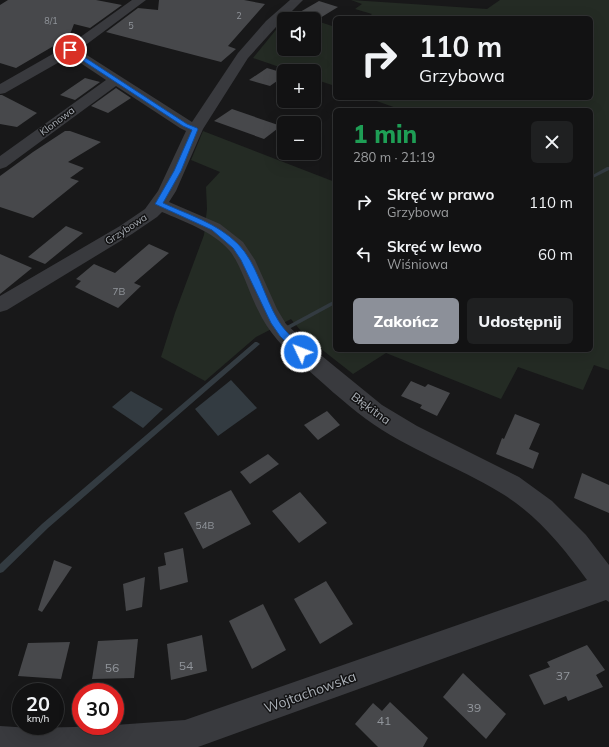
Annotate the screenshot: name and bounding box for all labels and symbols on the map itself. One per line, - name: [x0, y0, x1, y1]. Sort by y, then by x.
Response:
- house number: 2: [236, 10, 242, 21]
- house number: 8/1: [44, 15, 58, 26]
- house number: 5: [128, 20, 134, 31]
- pin: [53, 33, 87, 67]
- street label: Klonowa: [37, 104, 77, 138]
- street label: Grzybowa: [102, 211, 150, 247]
- house number: 7B: [113, 285, 126, 298]
- position arrow: [280, 331, 322, 373]
- street label: Błękitna: [348, 389, 394, 427]
- house number: 54B: [196, 519, 215, 532]
- house number: 54: [179, 658, 193, 673]
- house number: 56: [105, 660, 119, 675]
- street label: Wojtachowska: [261, 667, 359, 717]
- house number: 37: [556, 668, 570, 683]
- speed limit sign: 30: [72, 683, 124, 735]
- house number: 39: [467, 700, 481, 715]
- house number: 41: [377, 713, 391, 728]

